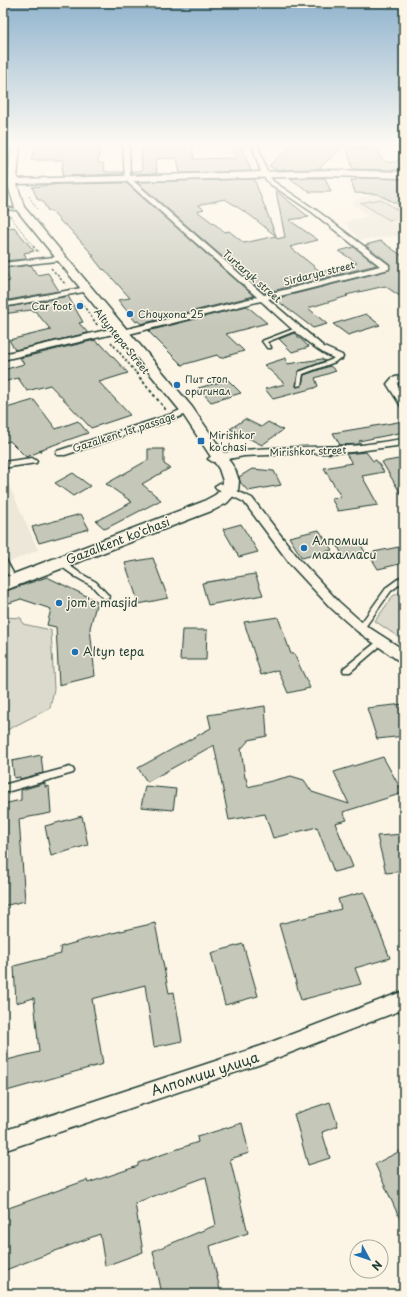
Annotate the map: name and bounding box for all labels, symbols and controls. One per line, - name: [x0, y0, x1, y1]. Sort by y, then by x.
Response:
- street label: Turtaryk street: [219, 246, 285, 306]
- street label: Sirdarya street: [282, 256, 356, 290]
- place label: Car foot: [32, 298, 72, 313]
- marker: Car foot: [75, 301, 85, 311]
- street label: Altyntepa Street: [90, 305, 154, 377]
- place label: Choyxona 25: [138, 306, 204, 322]
- marker: Choyxona 25: [125, 309, 135, 319]
- place label: Пит стоп оригинал: [185, 371, 231, 398]
- marker: Пит стоп оригинал: [172, 380, 182, 390]
- street label: Gazalkent 1st passage: [70, 408, 177, 455]
- place label: Mirishkor ko'chasi: [209, 427, 255, 454]
- marker: Mirishkor ko'chasi: [196, 436, 206, 446]
- street label: Mirishkor street: [269, 442, 347, 459]
- street label: Gazalkent ko'chasi: [63, 512, 172, 568]
- place label: Алпомиш махалласи: [312, 531, 377, 563]
- marker: Алпомиш махалласи: [299, 543, 309, 553]
- place label: jom'e masjid: [66, 593, 138, 611]
- marker: jom'e masjid: [54, 598, 64, 608]
- place label: Altyn tepa: [83, 642, 145, 660]
- marker: Altyn tepa: [70, 647, 80, 657]
- street label: Алпомиш улица: [148, 1046, 262, 1101]
- north arrow: [349, 1239, 389, 1279]
- text: N: [368, 1257, 386, 1275]

